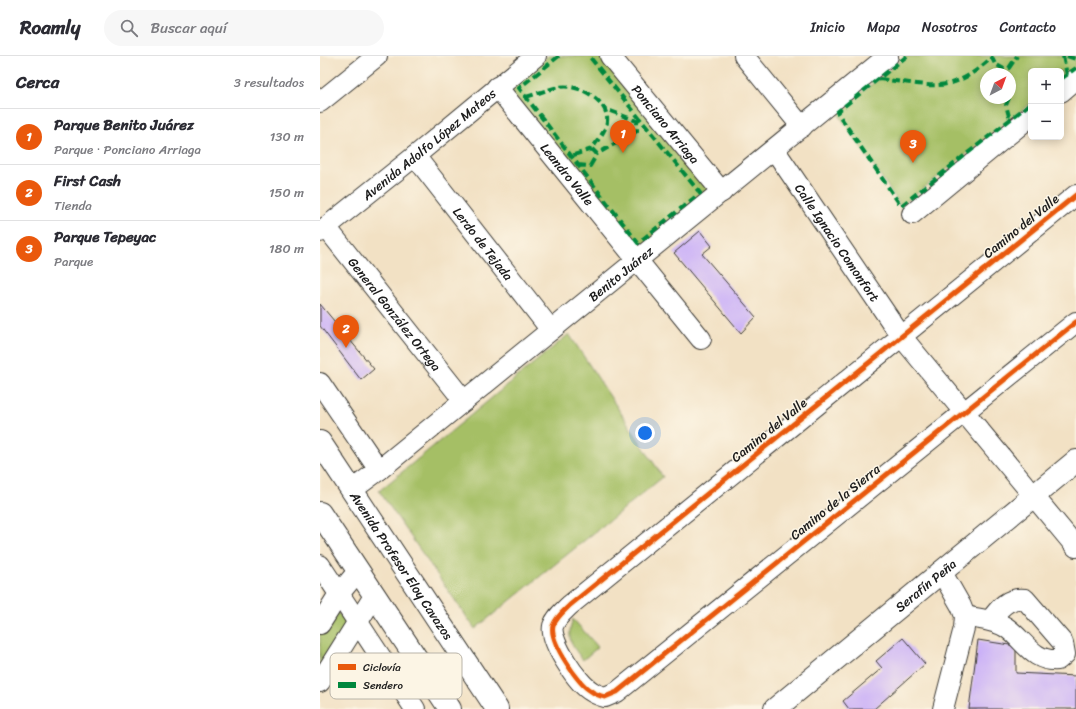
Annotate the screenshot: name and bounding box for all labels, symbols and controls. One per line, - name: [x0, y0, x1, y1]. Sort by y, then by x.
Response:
- search box: [104, 10, 384, 46]
- text: Roamly: [20, 11, 80, 44]
- text: Buscar aquí: [150, 15, 227, 41]
- text: Inicio: [810, 15, 845, 40]
- text: Mapa: [867, 15, 900, 40]
- text: Nosotros: [922, 15, 977, 40]
- text: Contacto: [999, 15, 1056, 40]
- icon: search: [118, 17, 140, 39]
- text: Cerca: [16, 67, 59, 97]
- north arrow: [980, 68, 1016, 104]
- map controls: [1028, 68, 1064, 140]
- button: +: [1028, 68, 1064, 104]
- text: 3 resultados: [234, 71, 304, 94]
- street label: Ponciano Arriaga: [626, 79, 706, 169]
- street label: Avenida Adolfo López Mateos: [356, 81, 502, 206]
- button: −: [1028, 104, 1064, 140]
- text: Parque Benito Juárez: [54, 112, 194, 138]
- pin: 1: [610, 120, 636, 153]
- text: 1: [26, 125, 32, 148]
- text: 130 m: [270, 125, 304, 148]
- pin: 3: [900, 130, 926, 163]
- street label: Leandro Valle: [535, 137, 600, 211]
- text: Parque · Ponciano Arriaga: [54, 138, 201, 161]
- text: First Cash: [54, 168, 121, 194]
- street label: Calle Ignacio Comonfort: [789, 179, 886, 307]
- text: 2: [25, 181, 33, 204]
- text: 150 m: [269, 181, 304, 204]
- street label: Camino del Valle: [978, 188, 1064, 264]
- text: Tienda: [54, 194, 92, 217]
- street label: Lerdo de Tejada: [447, 202, 520, 286]
- text: Parque Tepeyac: [54, 224, 156, 250]
- text: 3: [25, 237, 33, 260]
- text: 180 m: [269, 237, 304, 260]
- street label: Benito Juárez: [583, 239, 659, 307]
- text: Parque: [54, 250, 93, 273]
- street label: General González Ortega: [342, 252, 448, 376]
- pin: 2: [333, 315, 359, 348]
- street label: Camino del Valle: [726, 392, 812, 468]
- your location: [635, 423, 655, 443]
- street label: Camino de la Sierra: [785, 458, 886, 546]
- street label: Avenida Profesor Eloy Cavazos: [343, 486, 460, 645]
- street label: Serafín Peña: [890, 552, 962, 617]
- legend: [330, 653, 462, 699]
- text: Ciclovía: [363, 658, 401, 677]
- text: Sendero: [363, 676, 403, 695]

